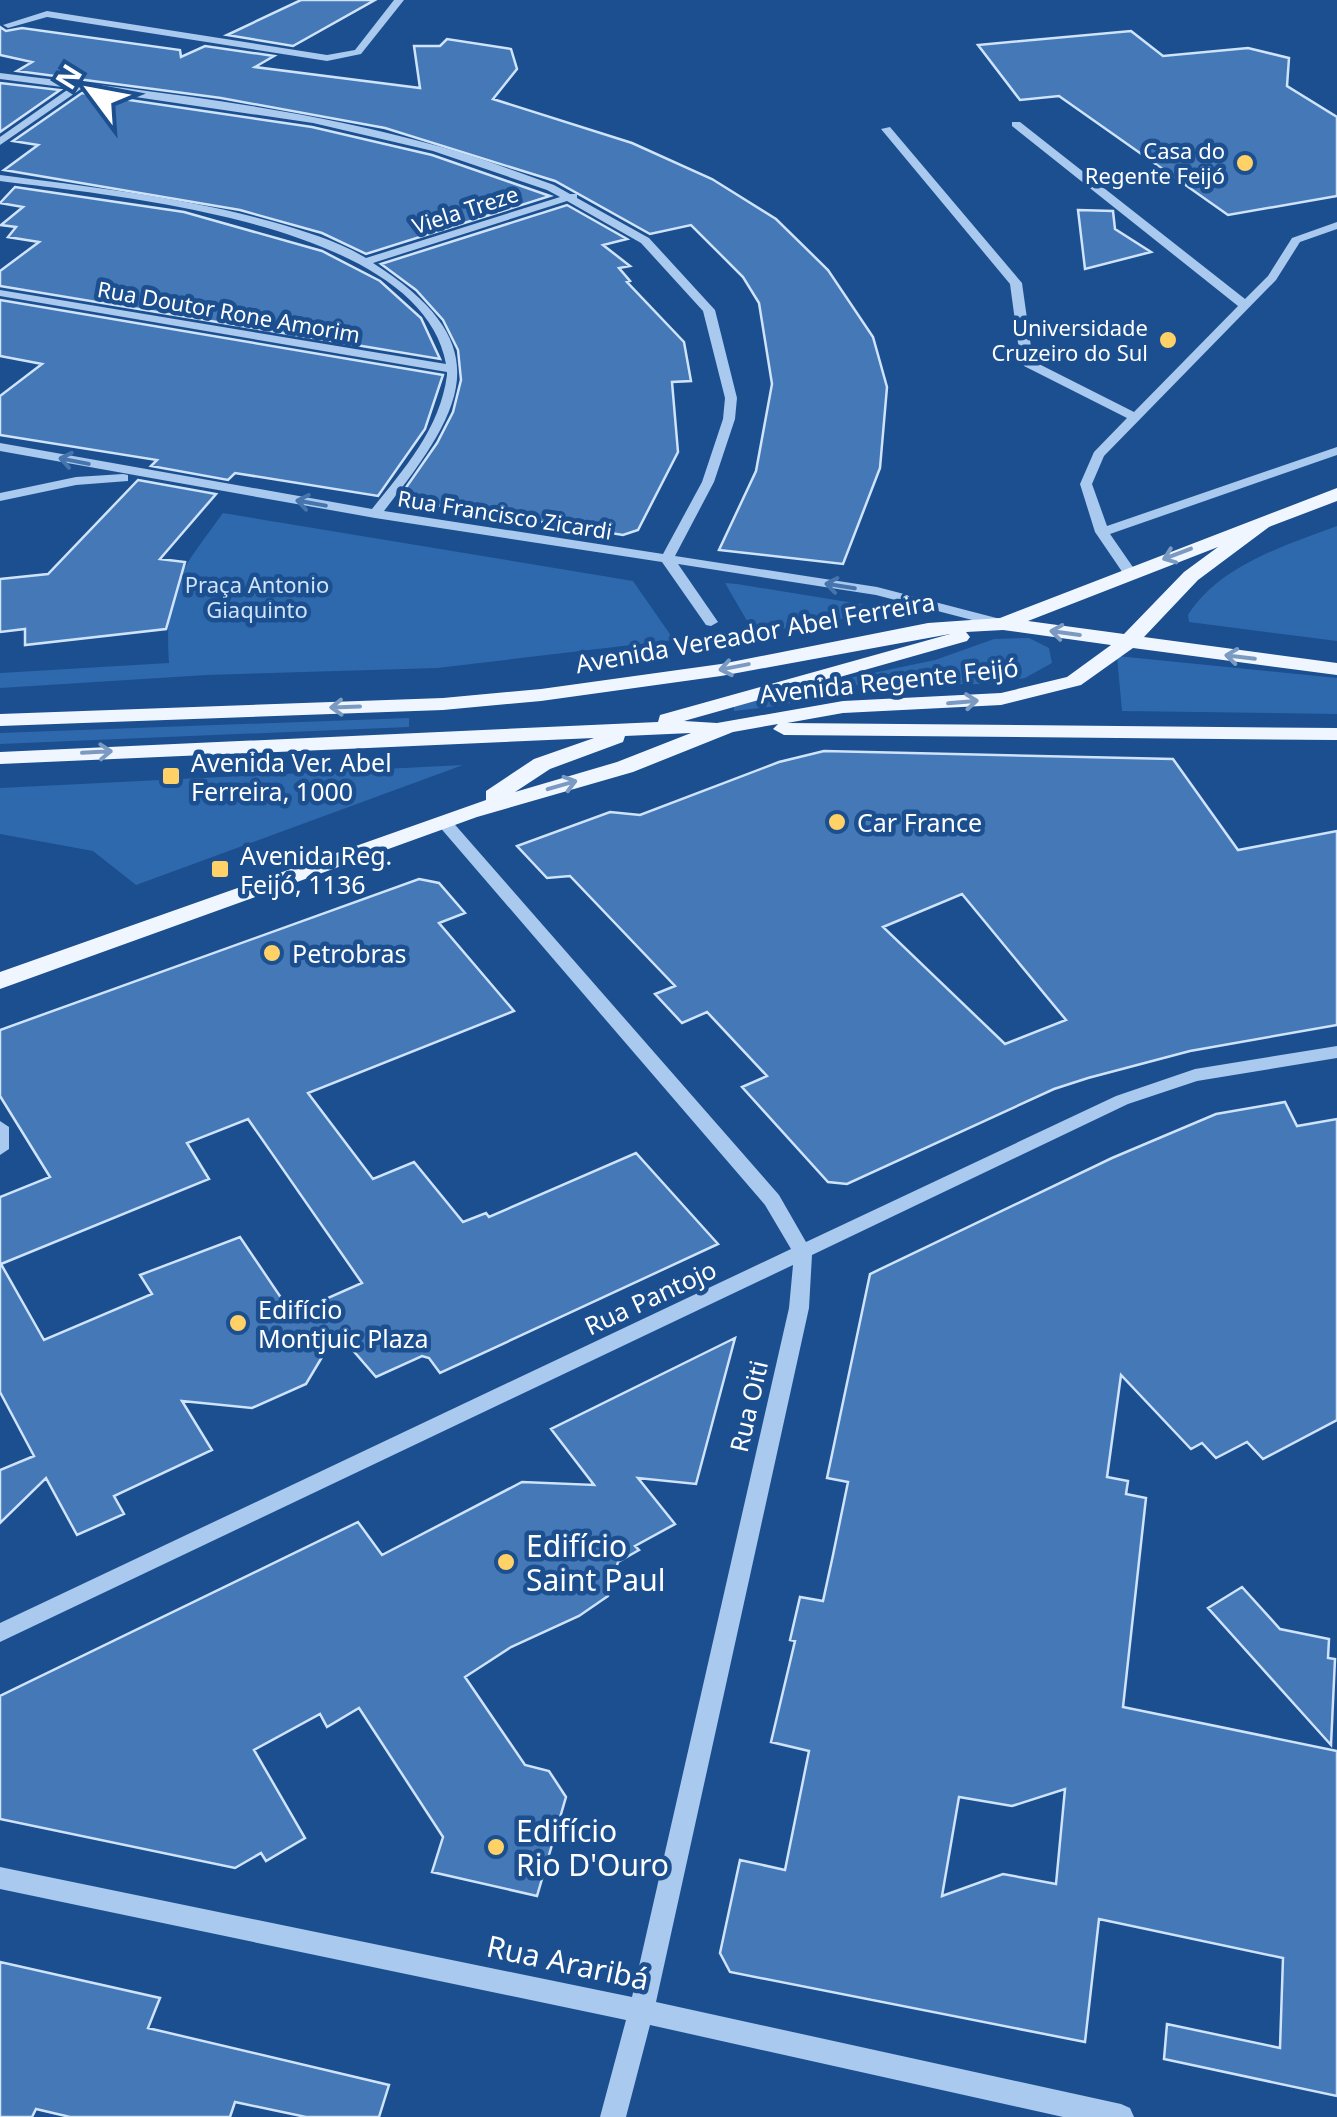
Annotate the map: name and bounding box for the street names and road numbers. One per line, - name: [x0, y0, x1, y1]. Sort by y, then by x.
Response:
- street label: Viela Treze: [408, 178, 522, 240]
- street label: Rua Doutor Rone Amorim: [95, 273, 363, 349]
- street label: Rua Francisco Zicardi: [396, 482, 614, 546]
- street label: Avenida Vereador Abel Ferreira: [573, 584, 937, 680]
- street label: Avenida Regente Feijó: [758, 650, 1020, 710]
- street label: Rua Pantojo: [579, 1252, 721, 1342]
- street label: Rua Oiti: [721, 1357, 775, 1455]
- street label: Rua Araribá: [483, 1925, 653, 1999]

